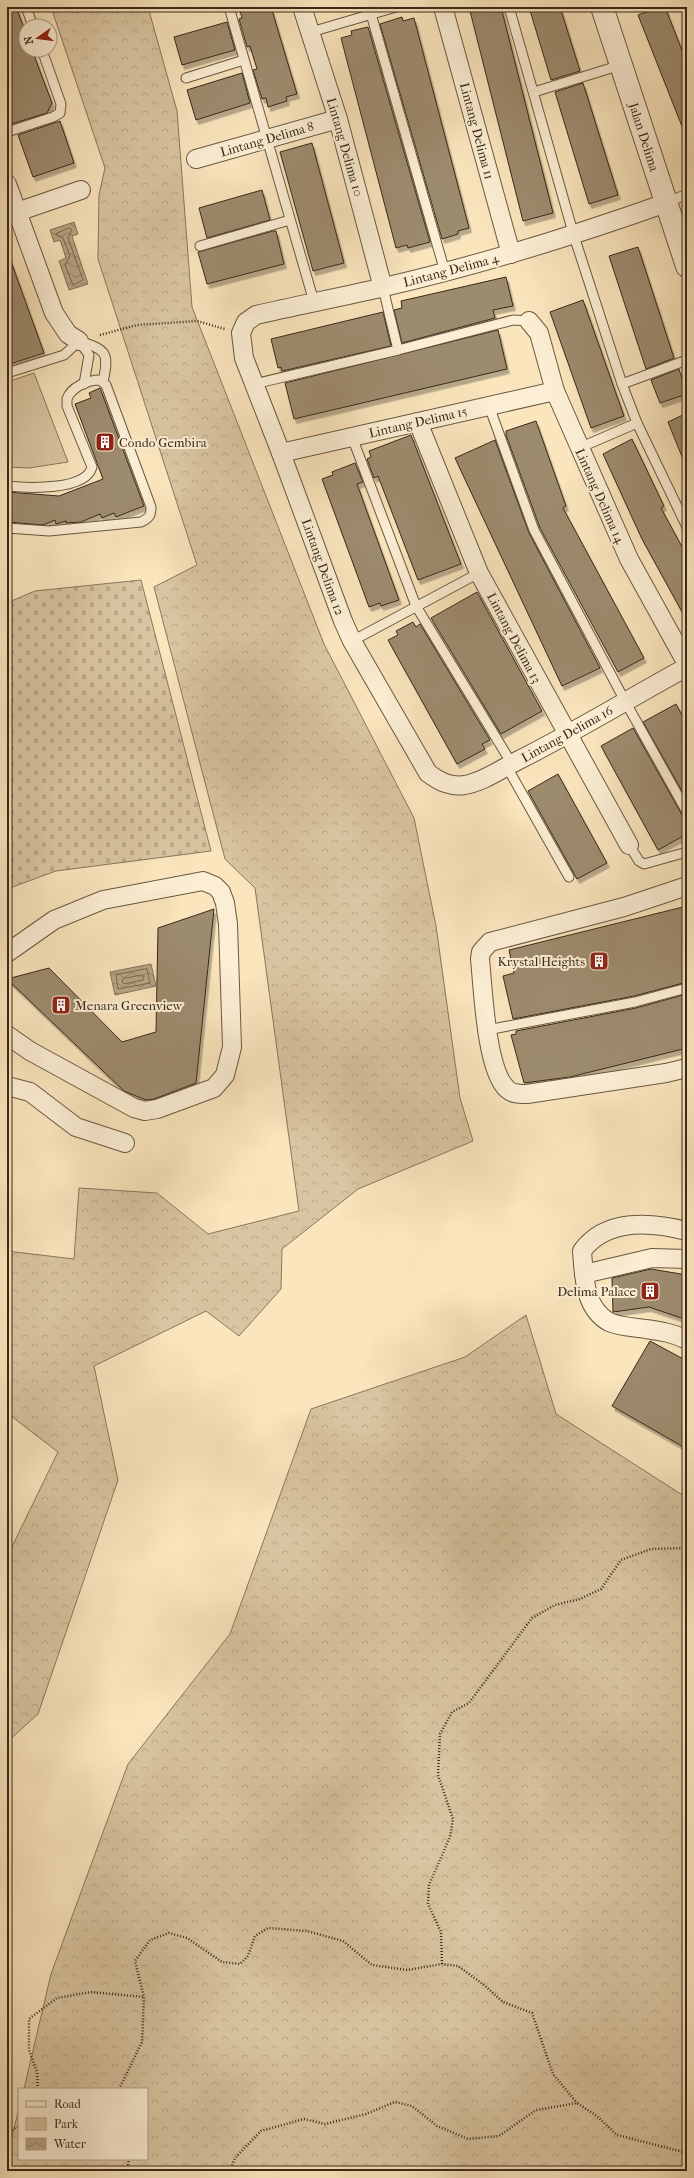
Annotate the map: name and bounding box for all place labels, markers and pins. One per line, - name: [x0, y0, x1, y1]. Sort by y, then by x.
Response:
- building icon: Condo Gembira: [94, 431, 116, 453]
- place label: Condo Gembira: [119, 435, 208, 450]
- building icon: Krystal Heights: [588, 950, 610, 972]
- place label: Krystal Heights: [497, 954, 585, 969]
- building icon: Menara Greenview: [50, 994, 72, 1016]
- place label: Menara Greenview: [75, 998, 182, 1013]
- building icon: Delima Palace: [639, 1280, 661, 1302]
- place label: Delima Palace: [557, 1284, 637, 1299]

